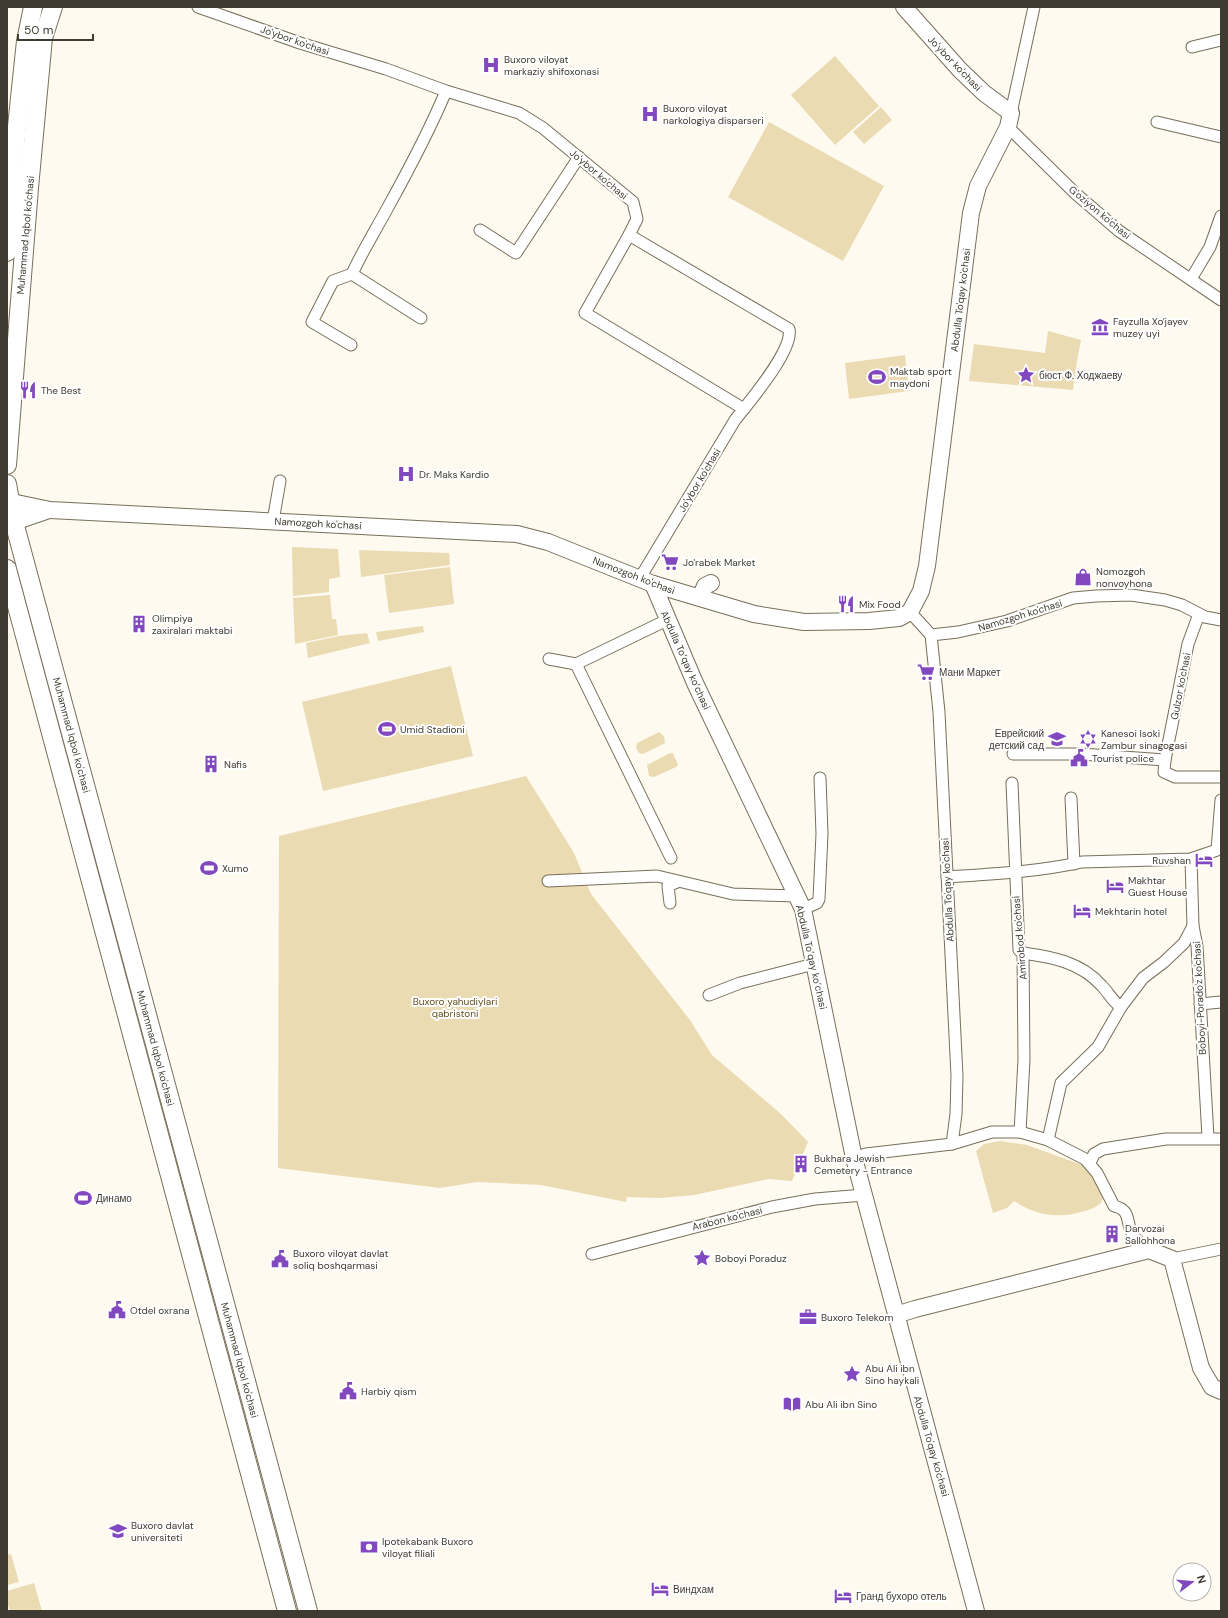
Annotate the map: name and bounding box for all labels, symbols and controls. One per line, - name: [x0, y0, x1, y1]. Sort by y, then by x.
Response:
- scale bar: [18, 16, 93, 42]
- text: 50 m: [24, 22, 53, 38]
- street label: Jo'ybor ko'chasi: [259, 23, 331, 58]
- street label: Jo'ybor ko'chasi: [925, 33, 984, 94]
- place label: Buxoro viloyat markaziy shifoxonasi: [504, 53, 599, 78]
- hospital icon: Buxoro viloyat markaziy shifoxonasi: [481, 55, 501, 75]
- place label: Buxoro viloyat narkologiya disparseri: [663, 102, 764, 127]
- hospital icon: Buxoro viloyat narkologiya disparseri: [640, 104, 660, 124]
- street label: Jo'ybor ko'chasi: [567, 146, 630, 202]
- street label: Muhammad Iqbol ko'chasi: [14, 175, 37, 295]
- street label: G'oziyon ko'chasi: [1066, 183, 1133, 242]
- street label: Abdulla To'qay ko'chasi: [948, 248, 973, 353]
- place label: Fayzulla Xo'jayev muzey uyi: [1113, 315, 1189, 340]
- museum icon: Fayzulla Xo'jayev muzey uyi: [1090, 317, 1110, 337]
- place label: Maktab sport maydoni: [890, 365, 952, 390]
- place icon: бюст Ф. Ходжаеву: [1016, 365, 1036, 385]
- sports icon: Maktab sport maydoni: [867, 367, 887, 387]
- place label: бюст Ф. Ходжаеву: [1039, 369, 1122, 382]
- restaurant icon: The Best: [18, 380, 38, 400]
- place label: The Best: [41, 384, 81, 397]
- street label: Jo'ybor ko'chasi: [675, 446, 724, 514]
- hospital icon: Dr. Maks Kardio: [396, 464, 416, 484]
- place label: Dr. Maks Kardio: [419, 468, 489, 481]
- street label: Namozgoh ko'chasi: [274, 515, 362, 532]
- supermarket icon: Jo'rabek Market: [660, 552, 680, 572]
- street label: Namozgoh ko'chasi: [591, 554, 677, 597]
- place label: Jo'rabek Market: [683, 556, 756, 569]
- place label: Nomozgoh nonvoyhona: [1096, 565, 1152, 590]
- shop icon: Nomozgoh nonvoyhona: [1073, 567, 1093, 587]
- restaurant icon: Mix Food: [836, 594, 856, 614]
- street label: Namozgoh ko'chasi: [977, 597, 1064, 634]
- place label: Mix Food: [859, 598, 901, 611]
- street label: Abdulla To’qay ko’chasi: [658, 609, 713, 712]
- place label: Olimpiya zaxiralari maktabi: [152, 612, 232, 637]
- building icon: Olimpiya zaxiralari maktabi: [129, 614, 149, 634]
- street label: Gulzor ko'chasi: [1168, 651, 1193, 721]
- supermarket icon: Мани Маркет: [916, 662, 936, 682]
- place label: Мани Маркет: [939, 666, 1001, 679]
- street label: Muhammad Iqbol ko'chasi: [50, 676, 93, 794]
- sports icon: Umid Stadioni: [377, 719, 397, 739]
- place label: Umid Stadioni: [400, 723, 465, 736]
- place label: Еврейский детский сад: [989, 727, 1044, 752]
- place label: Kanesoi Isoki Zambur sinagogasi: [1101, 727, 1187, 752]
- school or university icon: Еврейский детский сад: [1047, 729, 1067, 749]
- synagogue icon: Kanesoi Isoki Zambur sinagogasi: [1078, 729, 1098, 749]
- public building icon: Tourist police: [1069, 748, 1089, 768]
- place label: Tourist police: [1092, 752, 1154, 765]
- building icon: Nafis: [201, 754, 221, 774]
- place label: Nafis: [224, 758, 247, 771]
- street label: Abdulla To'qay ko'chasi: [938, 838, 957, 942]
- hotel icon: Ruvshan: [1194, 850, 1214, 870]
- place label: Ruvshan: [1152, 854, 1191, 867]
- sports icon: Xumo: [199, 858, 219, 878]
- place label: Xumo: [222, 862, 248, 875]
- place label: Makhtar Guest House: [1128, 874, 1188, 899]
- hotel icon: Makhtar Guest House: [1105, 876, 1125, 896]
- street label: Amirobod ko'chasi: [1009, 895, 1030, 980]
- hotel icon: Mekhtarin hotel: [1072, 901, 1092, 921]
- street label: Abdulla To’qay ko’chasi: [793, 904, 830, 1011]
- place label: Mekhtarin hotel: [1095, 905, 1167, 918]
- street label: Boboyi-Porado'z ko'chasi: [1190, 941, 1209, 1055]
- street label: Muhammad Iqbol ko'chasi: [134, 989, 177, 1107]
- park label: Buxoro yahudiylari qabristoni: [413, 995, 497, 1020]
- place label: Bukhara Jewish Cemetery - Entrance: [814, 1152, 913, 1177]
- building icon: Bukhara Jewish Cemetery - Entrance: [791, 1154, 811, 1174]
- sports icon: Динамо: [73, 1188, 93, 1208]
- place label: Динамо: [96, 1192, 132, 1205]
- street label: Arabon ko'chasi: [691, 1203, 764, 1234]
- place label: Darvozai Sallohhona: [1125, 1222, 1175, 1247]
- building icon: Darvozai Sallohhona: [1102, 1224, 1122, 1244]
- place label: Buxoro viloyat davlat soliq boshqarmasi: [293, 1247, 388, 1272]
- place icon: Boboyi Poraduz: [692, 1248, 712, 1268]
- public building icon: Buxoro viloyat davlat soliq boshqarmasi: [270, 1249, 290, 1269]
- place label: Boboyi Poraduz: [715, 1252, 787, 1265]
- public building icon: Otdel oxrana: [107, 1300, 127, 1320]
- street label: Muhammad Iqbol ko'chasi: [218, 1301, 261, 1419]
- place label: Otdel oxrana: [130, 1304, 189, 1317]
- office icon: Buxoro Telekom: [798, 1307, 818, 1327]
- place label: Buxoro Telekom: [821, 1311, 893, 1324]
- place label: Abu Ali ibn Sino haykali: [865, 1362, 919, 1387]
- place icon: Abu Ali ibn Sino haykali: [842, 1364, 862, 1384]
- public building icon: Harbiy qism: [338, 1381, 358, 1401]
- place label: Harbiy qism: [361, 1385, 417, 1398]
- library icon: Abu Ali ibn Sino: [782, 1394, 802, 1414]
- street label: Abdulla To'qay ko'chasi: [911, 1394, 952, 1498]
- place label: Abu Ali ibn Sino: [805, 1398, 877, 1411]
- place label: Buxoro davlat universiteti: [131, 1519, 194, 1544]
- school or university icon: Buxoro davlat universiteti: [108, 1521, 128, 1541]
- place label: Ipotekabank Buxoro viloyat filiali: [382, 1535, 473, 1560]
- bank icon: Ipotekabank Buxoro viloyat filiali: [359, 1537, 379, 1557]
- north arrow: [1172, 1562, 1212, 1602]
- text: N: [1194, 1573, 1209, 1585]
- hotel icon: Виндхам: [650, 1579, 670, 1599]
- place label: Виндхам: [673, 1583, 714, 1596]
- hotel icon: Гранд бухоро отель: [833, 1586, 853, 1606]
- place label: Гранд бухоро отель: [856, 1590, 947, 1603]

